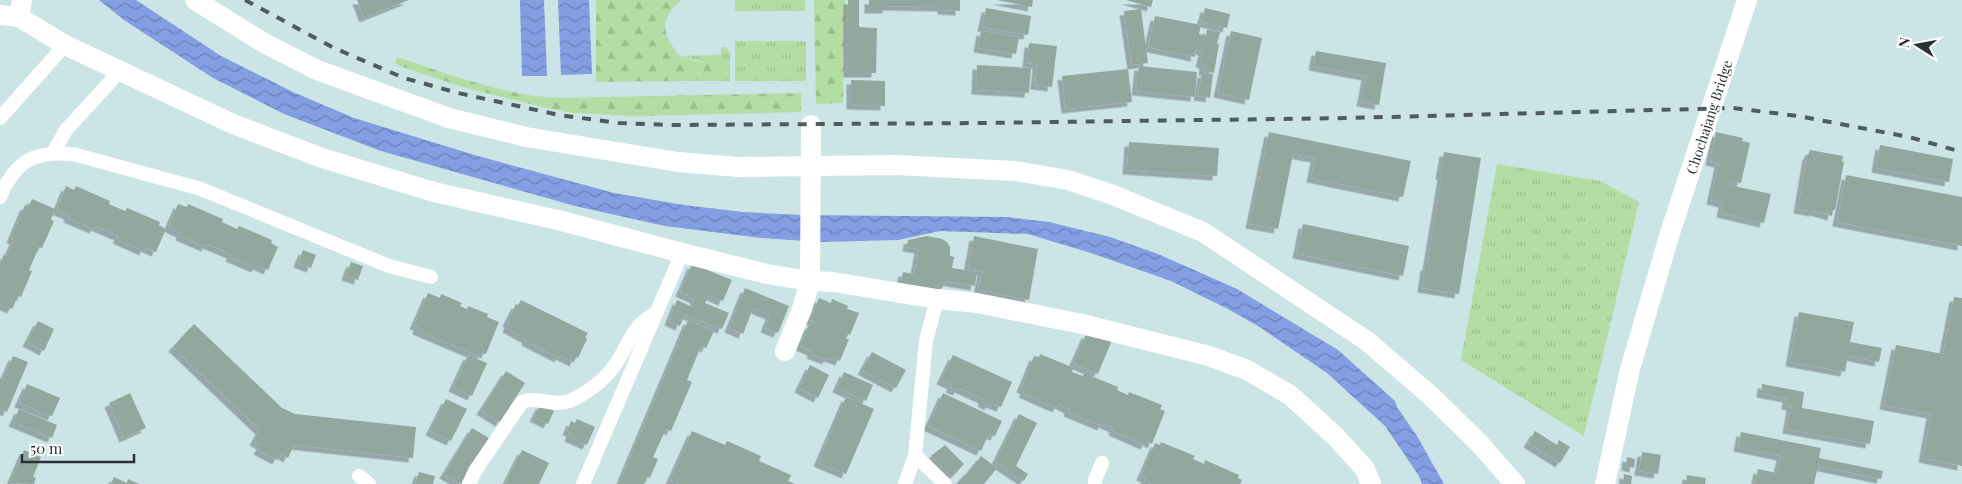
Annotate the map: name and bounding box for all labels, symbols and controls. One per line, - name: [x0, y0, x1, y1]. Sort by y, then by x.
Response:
- north arrow: [1892, 20, 1942, 70]
- text: N: [1893, 36, 1914, 49]
- street label: Chochajang Bridge: [1682, 58, 1736, 176]
- scale bar: [22, 432, 135, 464]
- text: 50 m: [30, 438, 63, 458]

